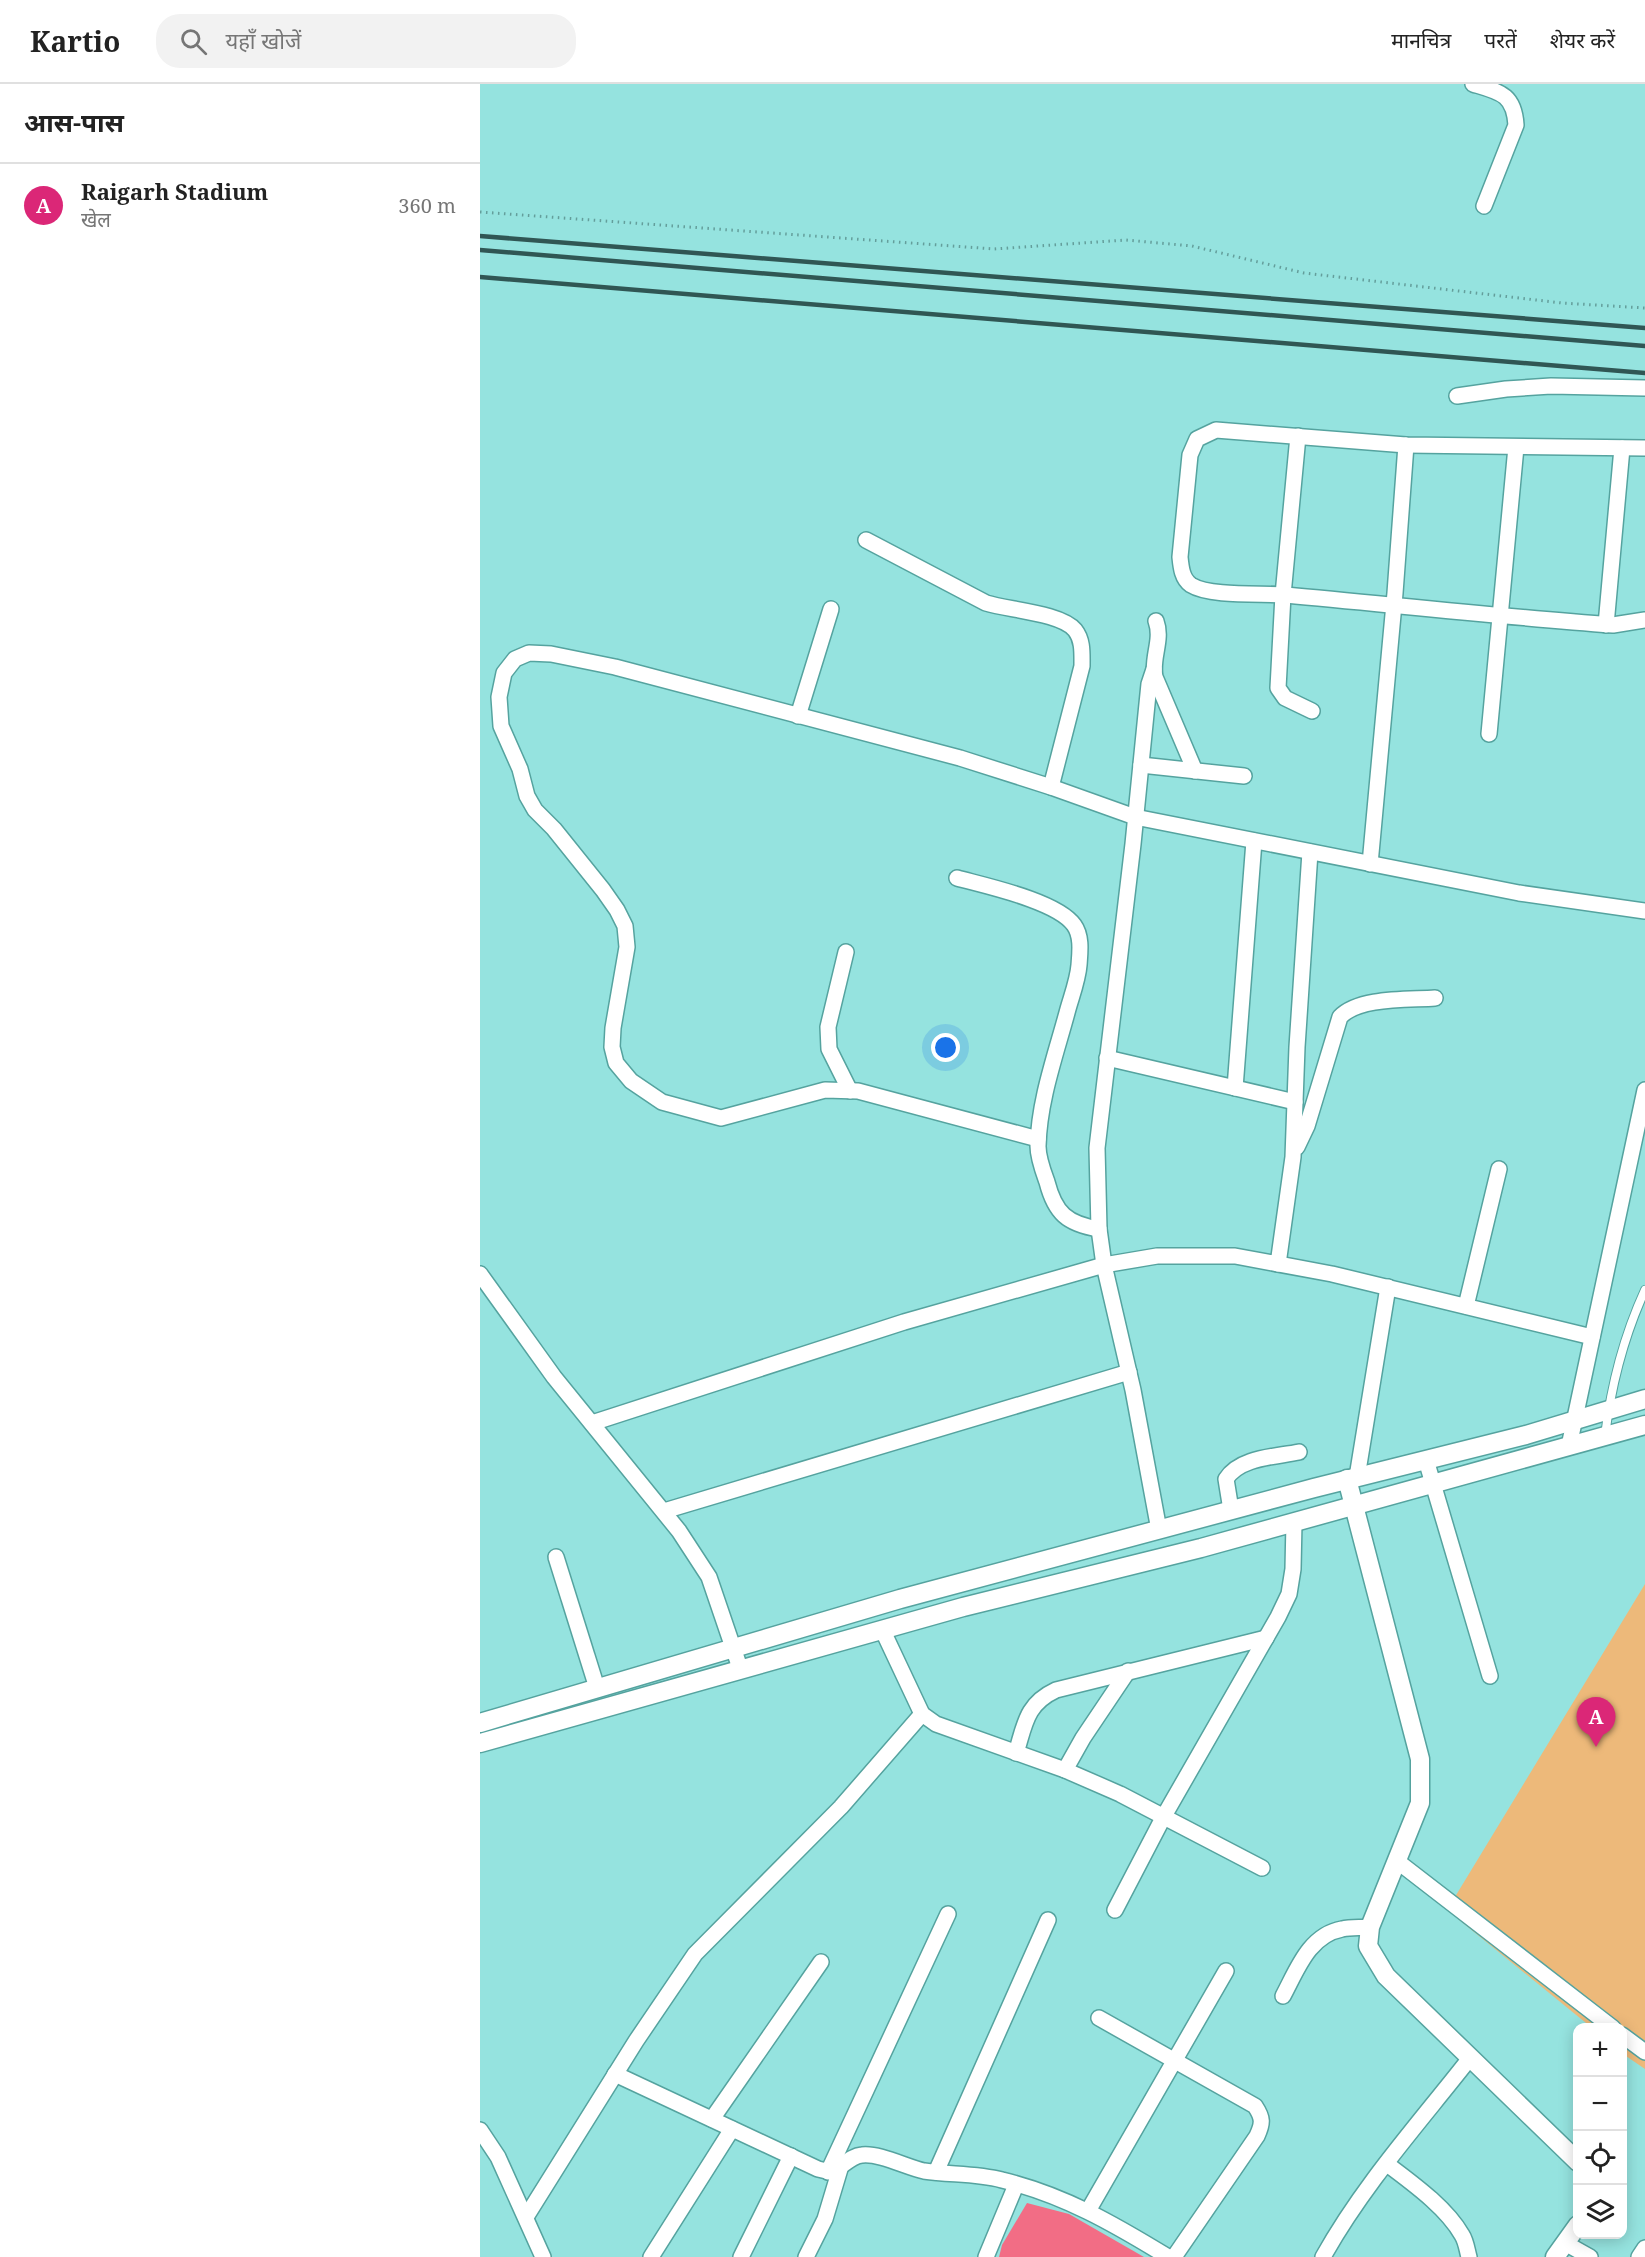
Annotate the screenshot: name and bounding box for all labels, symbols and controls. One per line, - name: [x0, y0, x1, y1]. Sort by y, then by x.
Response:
- search box: [156, 14, 576, 68]
- text: Kartio: [30, 22, 120, 60]
- icon: search: [177, 25, 210, 58]
- text: यहाँ खोजें: [225, 25, 301, 55]
- text: मानचित्र: [1391, 26, 1451, 54]
- text: परतें: [1484, 26, 1517, 54]
- text: शेयर करें: [1550, 26, 1615, 54]
- text: आस-पास: [24, 104, 124, 140]
- text: Raigarh Stadium: [81, 176, 268, 206]
- text: A: [36, 192, 51, 219]
- text: 360 m: [398, 192, 456, 219]
- text: खेल: [81, 206, 111, 233]
- your location: [931, 1033, 960, 1062]
- pin: A: [1576, 1698, 1616, 1747]
- map controls: [1573, 2023, 1627, 2239]
- button: +: [1573, 2023, 1627, 2077]
- button: −: [1573, 2077, 1627, 2131]
- button: locate: [1573, 2131, 1627, 2185]
- button: layers: [1573, 2185, 1627, 2239]

